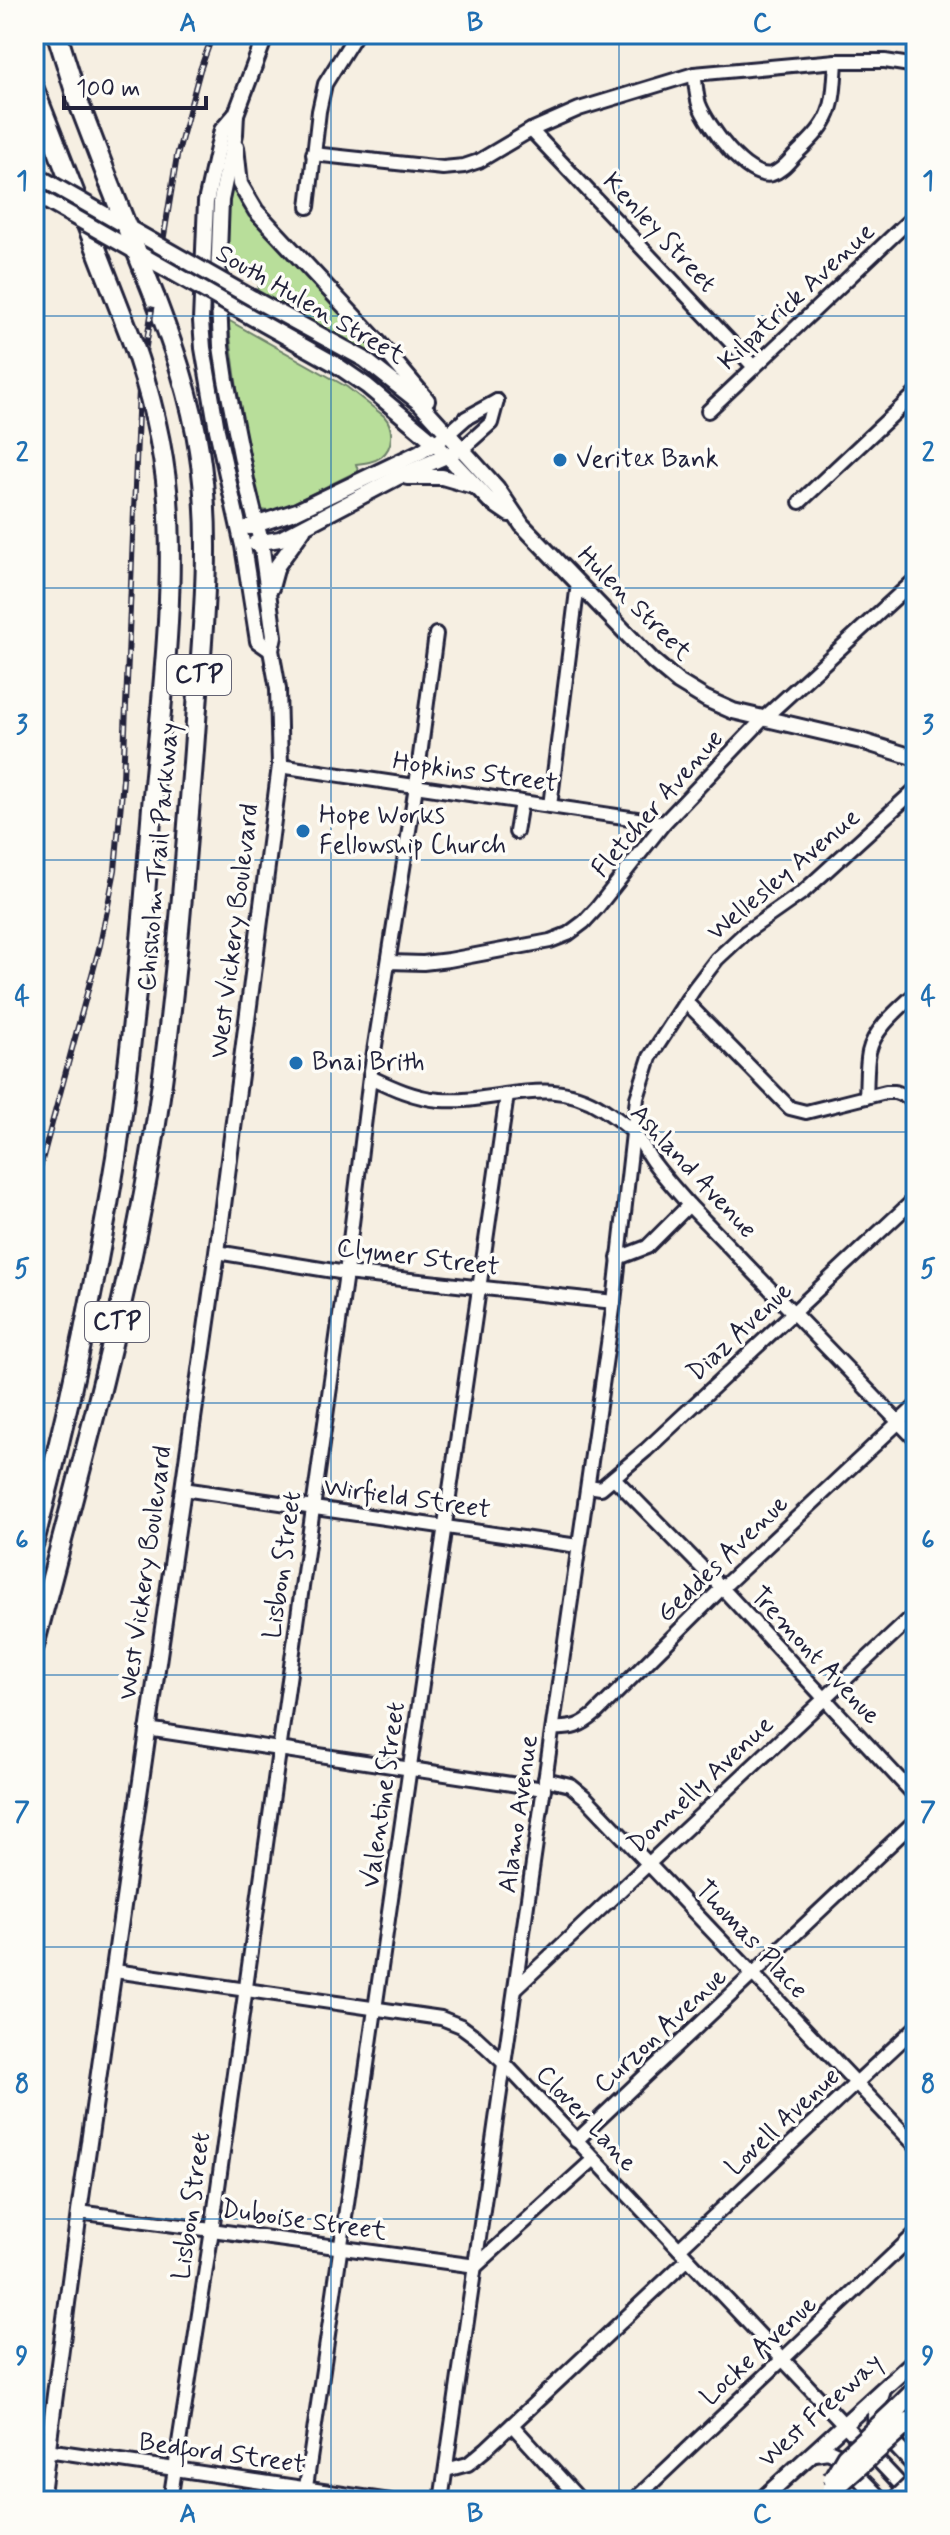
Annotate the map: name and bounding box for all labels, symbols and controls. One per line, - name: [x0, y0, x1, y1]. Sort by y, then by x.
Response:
- text: A: [179, 7, 197, 41]
- text: B: [467, 7, 483, 41]
- text: C: [753, 7, 772, 41]
- scale bar: [64, 60, 206, 110]
- text: 100 m: [76, 74, 140, 105]
- text: 1: [16, 165, 28, 199]
- text: 1: [922, 165, 934, 199]
- street label: Kenley Street: [595, 166, 723, 300]
- street label: Kilpatrick Avenue: [711, 215, 883, 379]
- street label: South Hulen Street: [209, 237, 411, 373]
- text: 2: [16, 437, 29, 471]
- text: 2: [922, 437, 935, 471]
- place label: Veritex Bank: [576, 443, 719, 477]
- marker: Veritex Bank: [551, 451, 569, 469]
- street label: Hulen Street: [569, 539, 699, 669]
- road number: CTP: [167, 655, 231, 695]
- text: 3: [16, 709, 28, 743]
- text: 3: [922, 709, 934, 743]
- street label: Chisholm Trail Parkway: [130, 721, 188, 993]
- street label: Fletcher Avenue: [584, 723, 732, 885]
- street label: Hopkins Street: [390, 745, 560, 801]
- place label: Hope Works Fellowship Church: [319, 799, 506, 863]
- street label: Wellesley Avenue: [700, 801, 868, 949]
- street label: West Vickery Boulevard: [202, 802, 268, 1060]
- marker: Hope Works Fellowship Church: [294, 822, 312, 840]
- text: 4: [14, 981, 30, 1015]
- text: 4: [920, 981, 936, 1015]
- place label: Bnai Brith: [312, 1046, 425, 1080]
- marker: Bnai Brith: [287, 1054, 305, 1072]
- street label: Ashland Avenue: [622, 1097, 764, 1247]
- street label: Clymer Street: [335, 1231, 501, 1285]
- text: 5: [14, 1253, 30, 1287]
- text: 5: [920, 1253, 936, 1287]
- street label: Diaz Avenue: [680, 1274, 800, 1390]
- road number: CTP: [85, 1302, 149, 1342]
- street label: West Vickery Boulevard: [111, 1444, 181, 1702]
- street label: Wirfield Street: [321, 1470, 493, 1528]
- street label: Geddes Avenue: [650, 1487, 796, 1631]
- street label: Lisbon Street: [256, 1489, 310, 1641]
- text: 6: [15, 1524, 29, 1558]
- text: 6: [921, 1524, 935, 1558]
- street label: Tremont Avenue: [742, 1580, 888, 1732]
- street label: Valentine Street: [354, 1700, 414, 1890]
- street label: Donnelly Avenue: [621, 1708, 782, 1862]
- street label: Alamo Avenue: [491, 1732, 547, 1895]
- text: 7: [14, 1796, 30, 1830]
- text: 7: [920, 1796, 936, 1830]
- street label: Thomas Place: [687, 1873, 815, 2007]
- street label: Curzon Avenue: [587, 1961, 735, 2101]
- street label: Clover Lane: [528, 2058, 644, 2180]
- street label: Lovell Avenue: [718, 2060, 848, 2184]
- text: 8: [15, 2068, 29, 2102]
- text: 8: [921, 2068, 935, 2102]
- street label: Lisbon Street: [165, 2130, 219, 2282]
- street label: Duboise Street: [219, 2193, 389, 2249]
- street label: Locke Avenue: [693, 2288, 825, 2414]
- text: 9: [16, 2340, 29, 2374]
- text: 9: [922, 2340, 935, 2374]
- street label: West Freeway: [752, 2346, 890, 2476]
- street label: Bedford Street: [136, 2425, 308, 2485]
- text: A: [179, 2498, 197, 2532]
- text: B: [467, 2498, 483, 2532]
- text: C: [753, 2498, 772, 2532]

